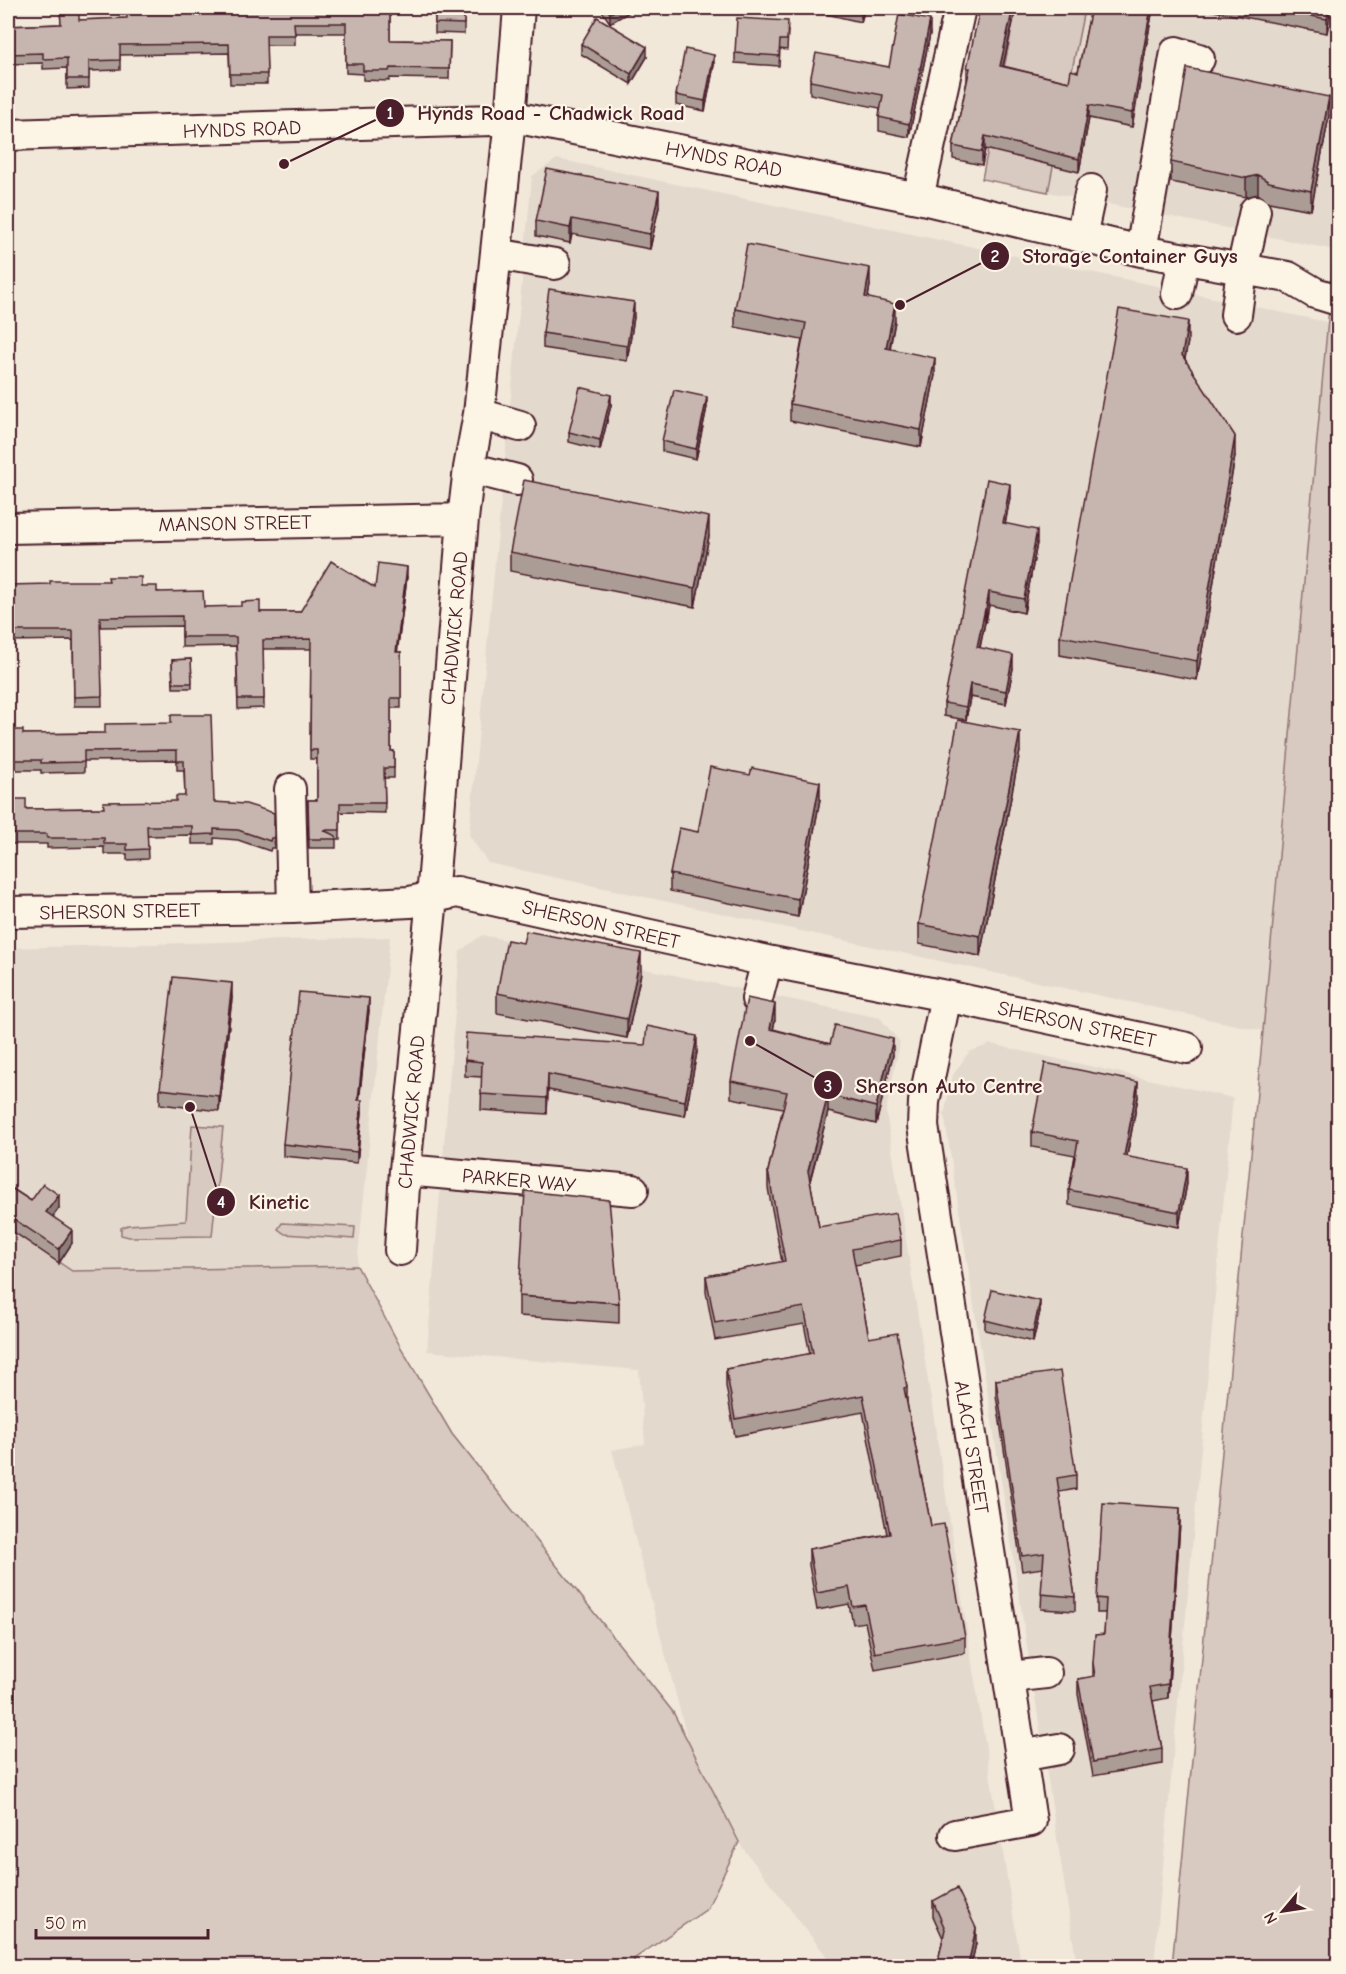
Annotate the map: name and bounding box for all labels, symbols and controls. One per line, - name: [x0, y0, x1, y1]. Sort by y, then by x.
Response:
- callout: Hynds Road - Chadwick Road: [375, 93, 697, 132]
- text: Hynds Road - Chadwick Road: [417, 101, 685, 125]
- text: 1: [386, 103, 394, 124]
- street label: HYNDS ROAD: [182, 116, 302, 143]
- street label: HYNDS ROAD: [663, 137, 784, 182]
- callout: Storage Container Guys: [980, 236, 1250, 275]
- text: Storage Container Guys: [1022, 244, 1238, 268]
- text: 2: [991, 246, 1000, 267]
- street label: MANSON STREET: [158, 511, 312, 536]
- street label: CHADWICK ROAD: [436, 550, 473, 706]
- street label: SHERSON STREET: [520, 895, 683, 954]
- street label: SHERSON STREET: [39, 899, 201, 924]
- street label: SHERSON STREET: [996, 996, 1159, 1053]
- street label: CHADWICK ROAD: [393, 1034, 430, 1190]
- callout: Sherson Auto Centre: [813, 1066, 1054, 1105]
- text: Sherson Auto Centre: [856, 1074, 1042, 1098]
- text: 3: [824, 1076, 832, 1097]
- street label: PARKER WAY: [461, 1164, 577, 1197]
- callout: Kinetic: [206, 1182, 321, 1221]
- text: Kinetic: [249, 1190, 309, 1214]
- text: 4: [217, 1192, 225, 1213]
- street label: ALACH STREET: [950, 1379, 993, 1516]
- north arrow: [1253, 1881, 1313, 1941]
- scale bar: [36, 1902, 208, 1940]
- text: N: [1260, 1909, 1281, 1927]
- text: 50 m: [45, 1913, 87, 1934]

